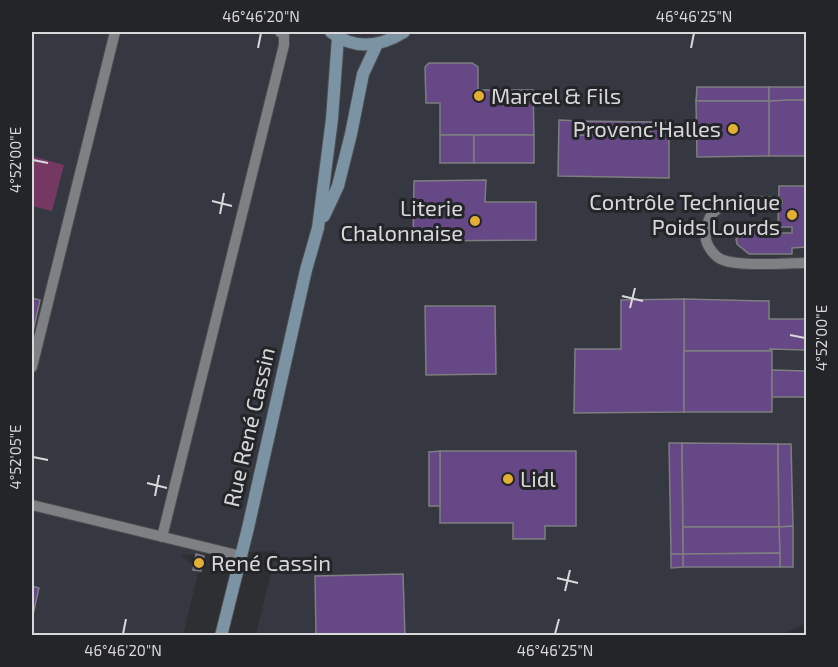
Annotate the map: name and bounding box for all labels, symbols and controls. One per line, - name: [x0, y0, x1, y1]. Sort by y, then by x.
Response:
- text: 46°46'20"N: [222, 7, 300, 25]
- text: 46°46'25"N: [656, 7, 732, 25]
- place label: Marcel & Fils: [491, 82, 621, 108]
- marker: Marcel & Fils: [472, 89, 486, 103]
- place label: Provenc'Halles: [573, 115, 721, 141]
- marker: Provenc'Halles: [726, 122, 740, 136]
- text: 4°52'00"E: [6, 127, 24, 193]
- place label: Contrôle Technique Poids Lourds: [589, 188, 780, 239]
- place label: Literie Chalonnaise: [340, 194, 463, 245]
- marker: Contrôle Technique Poids Lourds: [785, 208, 799, 222]
- marker: Literie Chalonnaise: [468, 214, 482, 228]
- text: 4°52'00"E: [812, 305, 830, 371]
- street label: Rue René Cassin: [217, 345, 279, 509]
- text: 4°52'05"E: [6, 424, 24, 490]
- place label: Lidl: [520, 465, 556, 491]
- marker: Lidl: [501, 472, 515, 486]
- place label: René Cassin: [211, 549, 331, 575]
- marker: René Cassin: [192, 556, 206, 570]
- text: 46°46'20"N: [84, 641, 162, 659]
- text: 46°46'25"N: [517, 641, 593, 659]

